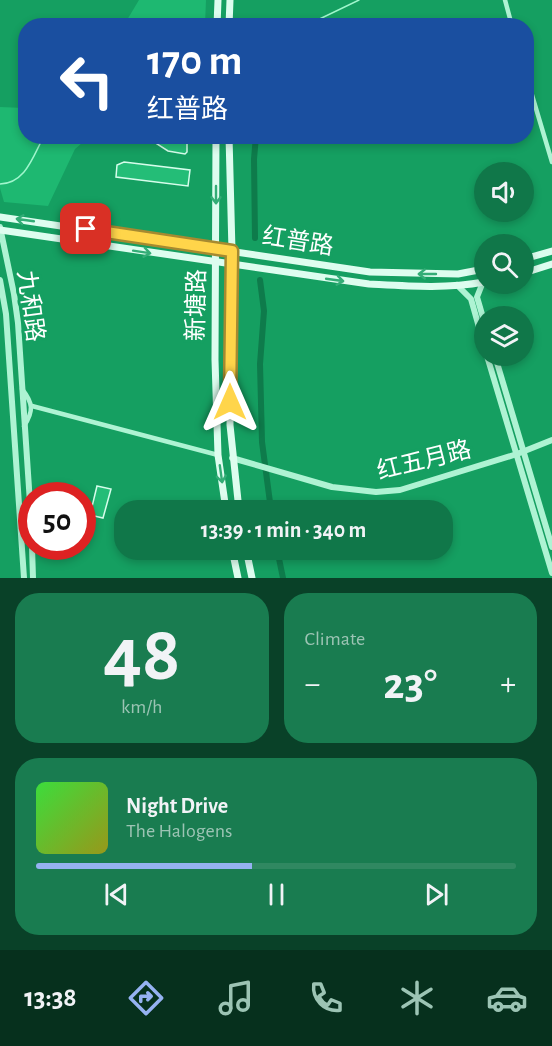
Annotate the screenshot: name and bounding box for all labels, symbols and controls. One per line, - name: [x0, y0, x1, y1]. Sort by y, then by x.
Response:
- text: 170 m: [147, 40, 242, 82]
- icon: left: [48, 42, 126, 120]
- text: 红普路: [147, 96, 228, 123]
- map controls: [474, 162, 534, 366]
- button: sound: [474, 162, 534, 222]
- one-way arrow: [210, 184, 222, 204]
- pin: [60, 203, 111, 254]
- icon: arrive: [69, 212, 102, 245]
- one-way arrow: [16, 215, 36, 226]
- street label: 红普路: [260, 223, 336, 259]
- button: search: [474, 234, 534, 294]
- one-way arrow: [131, 246, 151, 257]
- one-way arrow: [417, 268, 437, 280]
- street label: 九和路: [13, 269, 49, 343]
- street label: 新塘路: [182, 269, 210, 341]
- one-way arrow: [324, 274, 344, 285]
- button: layers: [474, 306, 534, 366]
- position arrow: [198, 370, 262, 434]
- street label: 红五月路: [374, 436, 474, 484]
- one-way arrow: [216, 463, 227, 483]
- speed limit sign: 50: [18, 482, 96, 560]
- text: 13:39 · 1 min · 340 m: [201, 519, 366, 541]
- text: 48: [103, 617, 181, 695]
- text: Climate: [305, 629, 365, 649]
- text: 23°: [383, 662, 437, 707]
- text: −: [305, 668, 320, 701]
- text: +: [500, 668, 516, 701]
- text: km/h: [121, 697, 162, 717]
- text: Night Drive: [126, 795, 228, 817]
- text: The Halogens: [126, 821, 232, 841]
- icon: previous: [100, 878, 133, 911]
- icon: pause: [260, 878, 293, 911]
- icon: next: [420, 878, 453, 911]
- icon: directions: [125, 977, 167, 1019]
- icon: music: [215, 977, 257, 1019]
- icon: phone: [305, 977, 347, 1019]
- icon: climate: [396, 977, 438, 1019]
- icon: car: [486, 977, 528, 1019]
- text: 13:38: [24, 984, 77, 1011]

